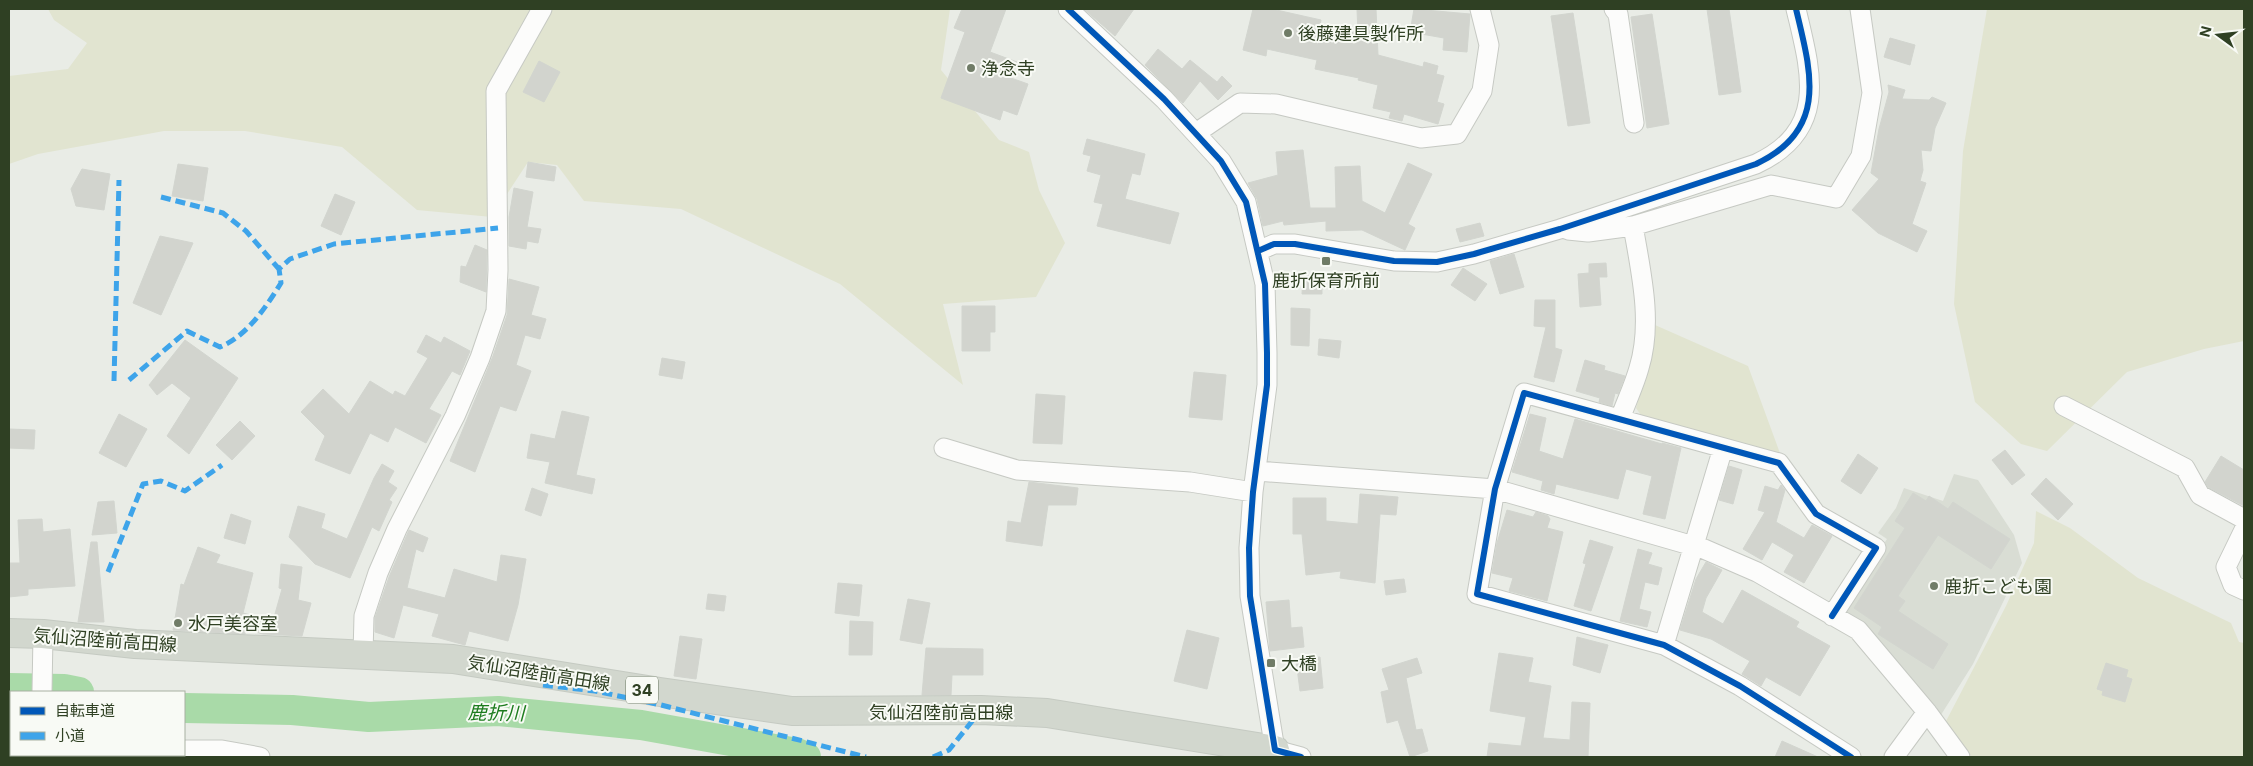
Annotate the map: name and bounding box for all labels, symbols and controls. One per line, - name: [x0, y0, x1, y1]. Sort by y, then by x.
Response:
- north arrow: [2193, 10, 2243, 60]
- place label: 後藤建具製作所: [1298, 23, 1424, 44]
- text: N: [2195, 24, 2215, 39]
- marker: 後藤建具製作所: [1282, 27, 1294, 39]
- place label: 浄念寺: [981, 58, 1035, 79]
- marker: 浄念寺: [965, 62, 977, 74]
- marker: 鹿折保育所前: [1320, 255, 1332, 267]
- place label: 鹿折保育所前: [1272, 270, 1380, 291]
- place label: 鹿折こども園: [1944, 576, 2052, 597]
- marker: 鹿折こども園: [1928, 580, 1940, 592]
- place label: 水戸美容室: [188, 613, 278, 634]
- marker: 水戸美容室: [172, 617, 184, 629]
- street label: 気仙沼陸前高田線: [32, 625, 178, 655]
- street label: 気仙沼陸前高田線: [466, 651, 612, 695]
- place label: 大橋: [1281, 653, 1317, 674]
- marker: 大橋: [1265, 657, 1277, 669]
- road number: 34: [626, 676, 658, 704]
- legend: [10, 691, 185, 756]
- text: 自転車道: [55, 701, 115, 720]
- water label: 鹿折川: [467, 701, 527, 725]
- street label: 気仙沼陸前高田線: [869, 702, 1013, 723]
- text: 小道: [55, 726, 85, 745]

